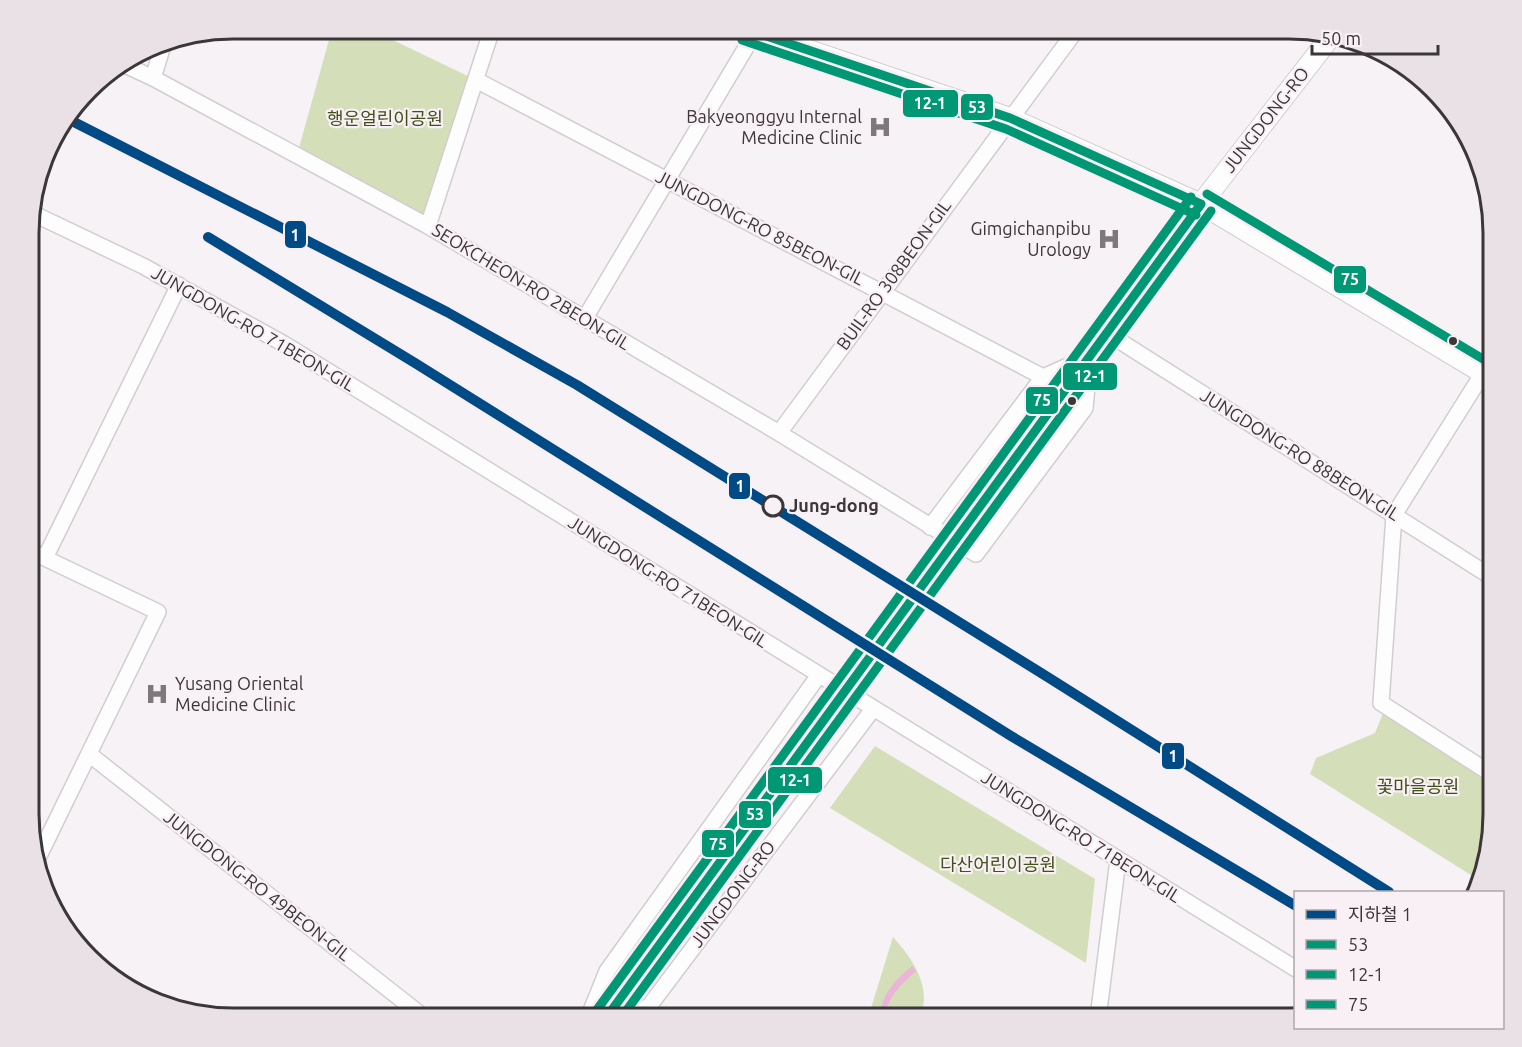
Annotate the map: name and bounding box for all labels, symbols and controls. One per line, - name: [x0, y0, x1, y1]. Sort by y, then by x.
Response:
- scale bar: [1312, 18, 1438, 56]
- text: 50 m: [1321, 28, 1361, 48]
- street label: JUNGDONG-RO: [1218, 63, 1312, 176]
- line badge: 12-1: [902, 89, 959, 118]
- line badge: 53: [960, 93, 994, 121]
- text: 12-1: [914, 94, 946, 112]
- text: 53: [968, 98, 986, 116]
- place label: Bakyeonggyu Internal Medicine Clinic: [686, 106, 862, 147]
- park label: 행운얼린이공원: [327, 108, 443, 128]
- hospital icon: Bakyeonggyu Internal Medicine Clinic: [867, 114, 893, 140]
- street label: JUNGDONG-RO 85BEON-GIL: [653, 166, 868, 289]
- street label: BUIL-RO 308BEON-GIL: [832, 196, 954, 353]
- place label: Gimgichanpibu Urology: [971, 218, 1091, 259]
- street label: SEOKCHEON-RO 2BEON-GIL: [429, 219, 634, 353]
- line badge: 1: [284, 220, 307, 249]
- text: 1: [290, 226, 300, 244]
- hospital icon: Gimgichanpibu Urology: [1096, 226, 1122, 252]
- street label: JUNGDONG-RO 71BEON-GIL: [148, 262, 359, 395]
- line badge: 75: [1333, 265, 1367, 294]
- text: 75: [1341, 270, 1359, 288]
- unlabelled marker: [1447, 335, 1459, 347]
- line badge: 12-1: [1062, 362, 1118, 391]
- text: 12-1: [1074, 367, 1106, 385]
- street label: JUNGDONG-RO 88BEON-GIL: [1197, 384, 1404, 524]
- line badge: 75: [1025, 386, 1059, 415]
- text: 75: [1033, 391, 1051, 409]
- unlabelled marker: [1066, 395, 1078, 407]
- line badge: 1: [728, 472, 751, 500]
- text: 1: [735, 477, 745, 495]
- marker: Jung-dong: [762, 495, 784, 517]
- place label: Jung-dong: [789, 495, 879, 515]
- street label: JUNGDONG-RO 71BEON-GIL: [565, 511, 772, 651]
- place label: Yusang Oriental Medicine Clinic: [175, 673, 304, 714]
- hospital icon: Yusang Oriental Medicine Clinic: [144, 681, 170, 707]
- line badge: 1: [1161, 742, 1185, 770]
- text: 1: [1168, 747, 1178, 765]
- line badge: 12-1: [767, 766, 823, 794]
- street label: JUNGDONG-RO 71BEON-GIL: [978, 766, 1185, 906]
- text: 12-1: [779, 771, 811, 789]
- park label: 꽃마을공원: [1377, 776, 1459, 796]
- line badge: 53: [738, 800, 772, 829]
- text: 53: [746, 805, 764, 823]
- street label: JUNGDONG-RO 49BEON-GIL: [160, 806, 355, 964]
- line badge: 75: [701, 829, 735, 858]
- text: 75: [709, 835, 727, 853]
- street label: JUNGDONG-RO: [686, 836, 779, 950]
- park label: 다산어린이공원: [940, 854, 1056, 874]
- legend: [1294, 891, 1504, 1029]
- text: 지하철 1: [1348, 904, 1412, 924]
- text: 53: [1348, 934, 1368, 954]
- text: 12-1: [1348, 964, 1384, 984]
- text: 75: [1348, 994, 1368, 1014]

